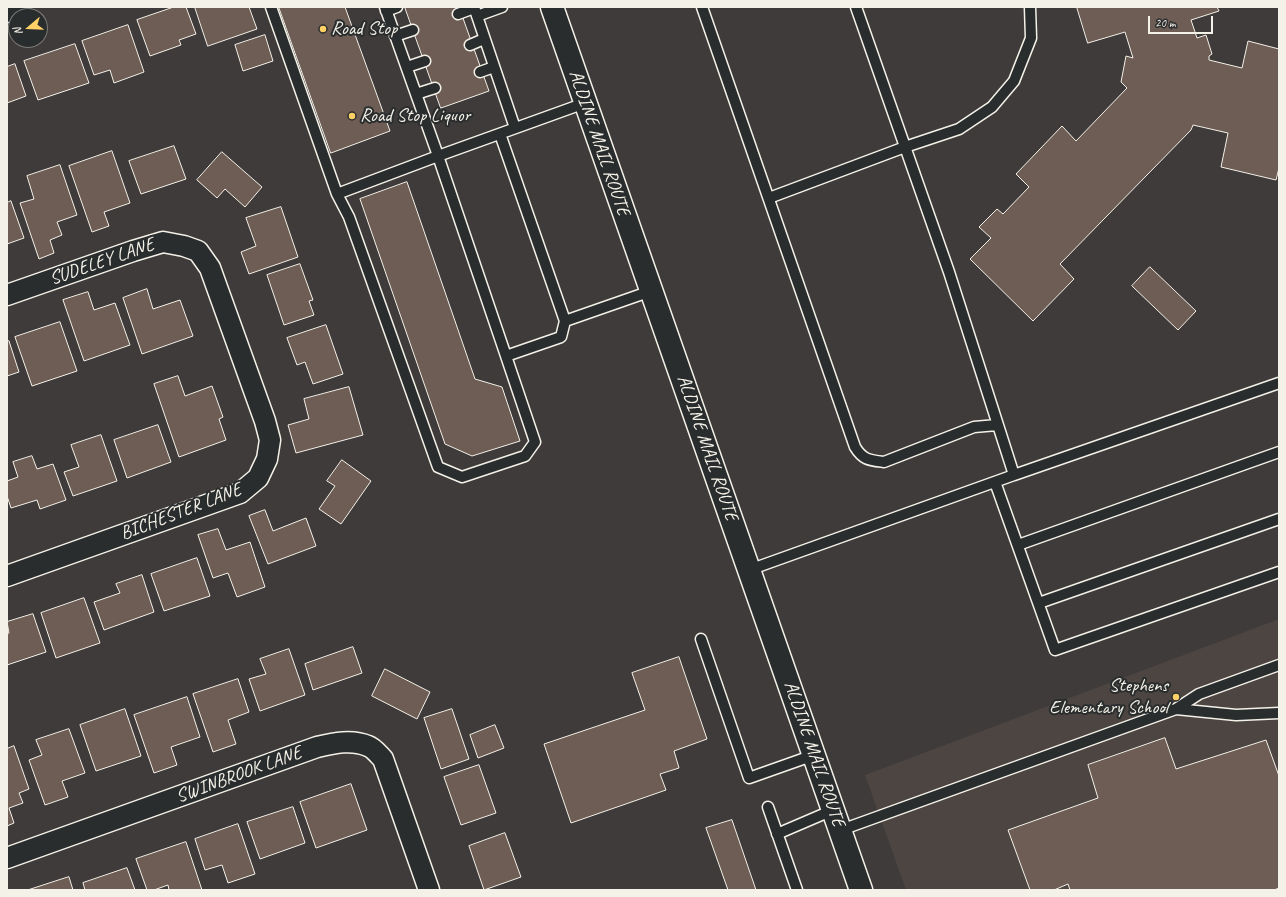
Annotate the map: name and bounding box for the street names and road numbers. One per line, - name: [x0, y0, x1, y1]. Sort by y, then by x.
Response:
- street label: ALDINE MAIL ROUTE: [563, 67, 635, 219]
- street label: SUDELEY LANE: [47, 233, 157, 291]
- street label: ALDINE MAIL ROUTE: [671, 372, 743, 524]
- street label: BICHESTER LANE: [117, 478, 245, 546]
- street label: ALDINE MAIL ROUTE: [778, 678, 850, 830]
- street label: SWINBROOK LANE: [173, 742, 305, 808]

